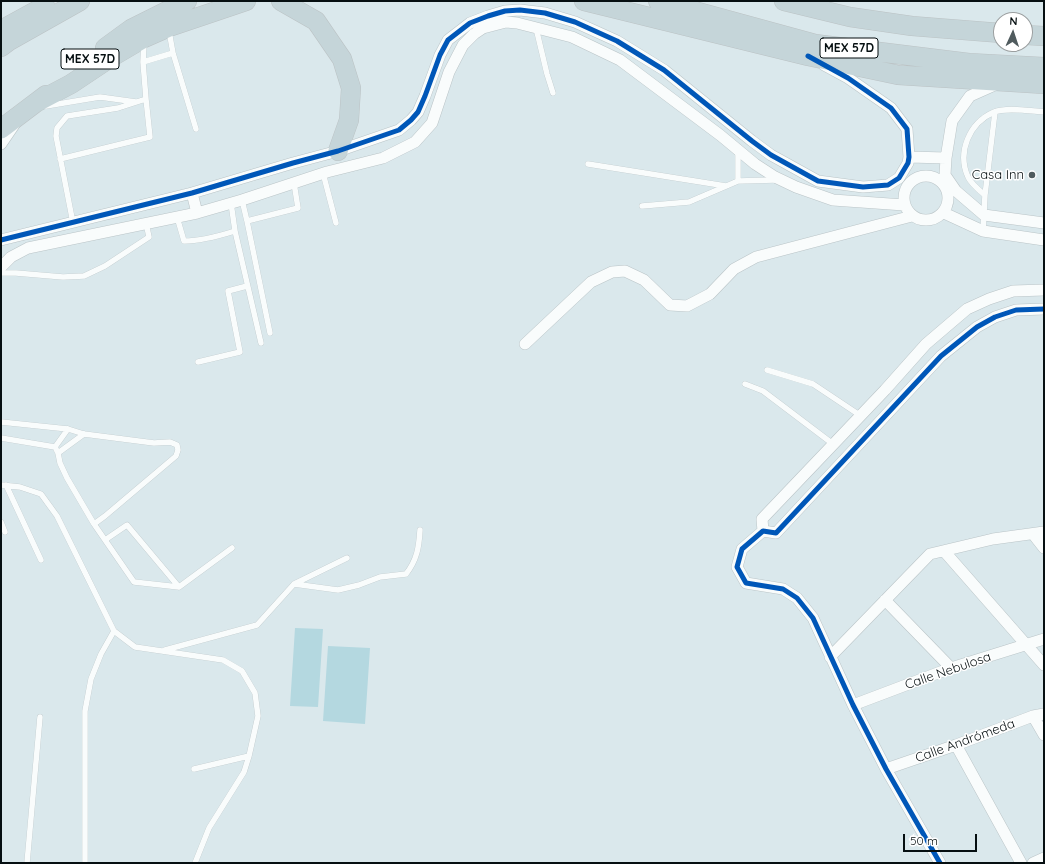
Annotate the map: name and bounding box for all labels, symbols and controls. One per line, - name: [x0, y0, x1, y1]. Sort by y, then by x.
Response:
- north arrow: [993, 12, 1033, 52]
- text: N: [1009, 14, 1018, 28]
- road number: MEX 57D: [820, 38, 878, 58]
- road number: MEX 57D: [61, 49, 119, 69]
- place label: Casa Inn: [972, 167, 1024, 183]
- marker: Casa Inn: [1027, 170, 1037, 180]
- street label: Calle Nebulosa: [903, 649, 993, 693]
- street label: Calle Andrómeda: [913, 716, 1017, 766]
- scale bar: [905, 826, 979, 852]
- text: 50 m: [910, 833, 938, 848]

